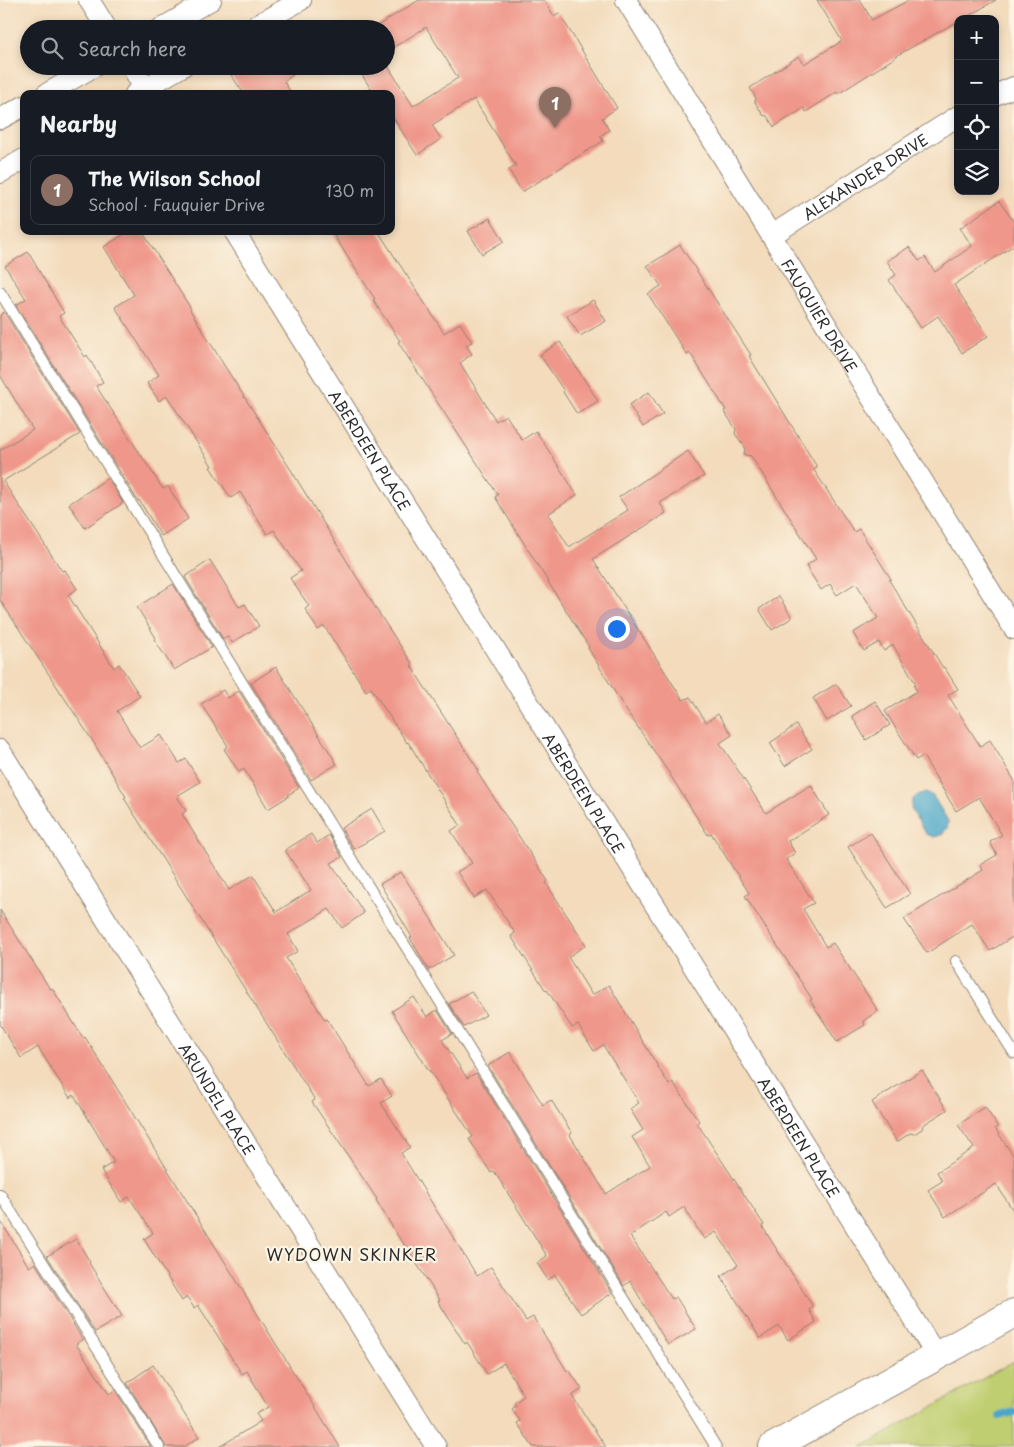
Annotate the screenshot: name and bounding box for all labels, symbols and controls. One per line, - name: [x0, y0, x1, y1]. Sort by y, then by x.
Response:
- map controls: [954, 15, 999, 195]
- button: +: [954, 15, 999, 60]
- search box: [20, 20, 395, 75]
- icon: search: [38, 34, 66, 62]
- text: Search here: [78, 34, 187, 62]
- button: −: [954, 60, 999, 105]
- pin: 1: [539, 87, 571, 128]
- button: locate: [954, 105, 999, 150]
- text: Nearby: [40, 107, 117, 139]
- street label: ALEXANDER DRIVE: [797, 127, 932, 224]
- button: layers: [954, 150, 999, 195]
- text: The Wilson School: [88, 164, 261, 192]
- text: 1: [53, 178, 61, 202]
- text: 130 m: [326, 178, 374, 202]
- text: School · Fauquier Drive: [88, 192, 265, 216]
- street label: FAUQUIER DRIVE: [776, 254, 864, 376]
- street label: ABERDEEN PLACE: [324, 385, 417, 515]
- your location: [604, 616, 630, 642]
- street label: ABERDEEN PLACE: [538, 728, 631, 857]
- street label: ARUNDEL PLACE: [174, 1038, 262, 1159]
- street label: ABERDEEN PLACE: [753, 1072, 846, 1202]
- district label: WYDOWN SKINKER: [267, 1242, 437, 1266]

